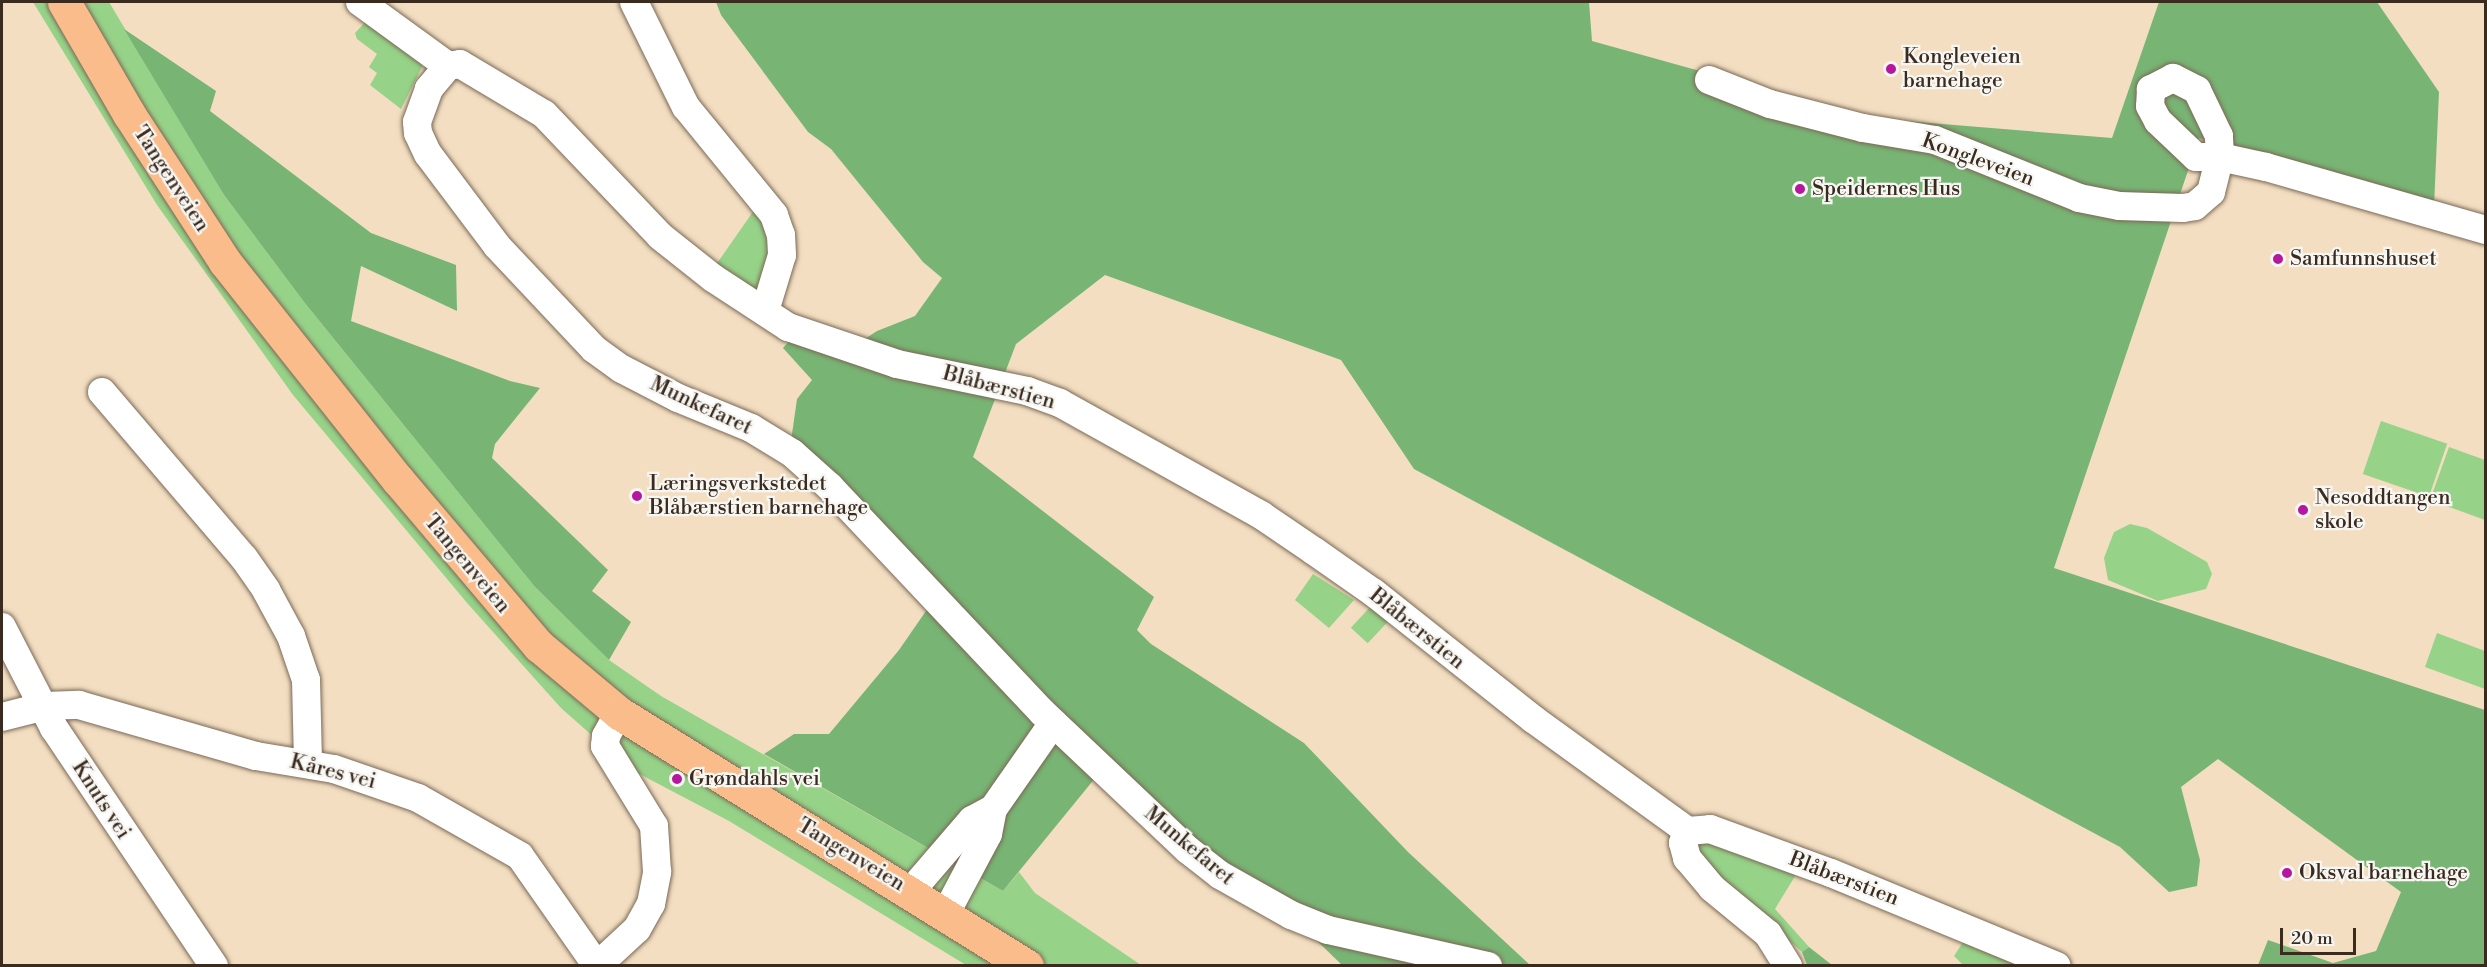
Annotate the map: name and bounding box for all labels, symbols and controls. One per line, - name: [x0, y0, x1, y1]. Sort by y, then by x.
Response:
- place label: Kongleveien barnehage: [1903, 44, 2021, 94]
- marker: Kongleveien barnehage: [1884, 62, 1898, 76]
- street label: Tangenveien: [127, 121, 215, 237]
- street label: Kongleveien: [1918, 128, 2038, 192]
- place label: Speidernes Hus: [1812, 176, 1960, 202]
- marker: Speidernes Hus: [1793, 182, 1807, 196]
- place label: Samfunnshuset: [2290, 246, 2437, 272]
- marker: Samfunnshuset: [2271, 252, 2285, 266]
- street label: Blåbærstien: [940, 361, 1058, 415]
- street label: Munkefaret: [646, 371, 756, 441]
- place label: Læringsverkstedet Blåbærstien barnehage: [649, 471, 868, 521]
- place label: Nesoddtangen skole: [2315, 485, 2450, 535]
- marker: Læringsverkstedet Blåbærstien barnehage: [630, 489, 644, 503]
- marker: Nesoddtangen skole: [2296, 503, 2310, 517]
- street label: Tangenveien: [418, 510, 516, 618]
- street label: Blåbærstien: [1364, 583, 1470, 675]
- street label: Kåres vei: [288, 749, 378, 795]
- street label: Knuts vei: [66, 756, 136, 844]
- place label: Grøndahls vei: [689, 766, 820, 792]
- marker: Grøndahls vei: [670, 772, 684, 786]
- street label: Munkefaret: [1139, 801, 1239, 891]
- street label: Tangenveien: [793, 813, 909, 897]
- street label: Blåbærstien: [1786, 847, 1902, 911]
- place label: Oksval barnehage: [2299, 860, 2468, 886]
- marker: Oksval barnehage: [2280, 866, 2294, 880]
- scale bar: [2283, 916, 2360, 954]
- text: 20 m: [2291, 927, 2333, 950]

